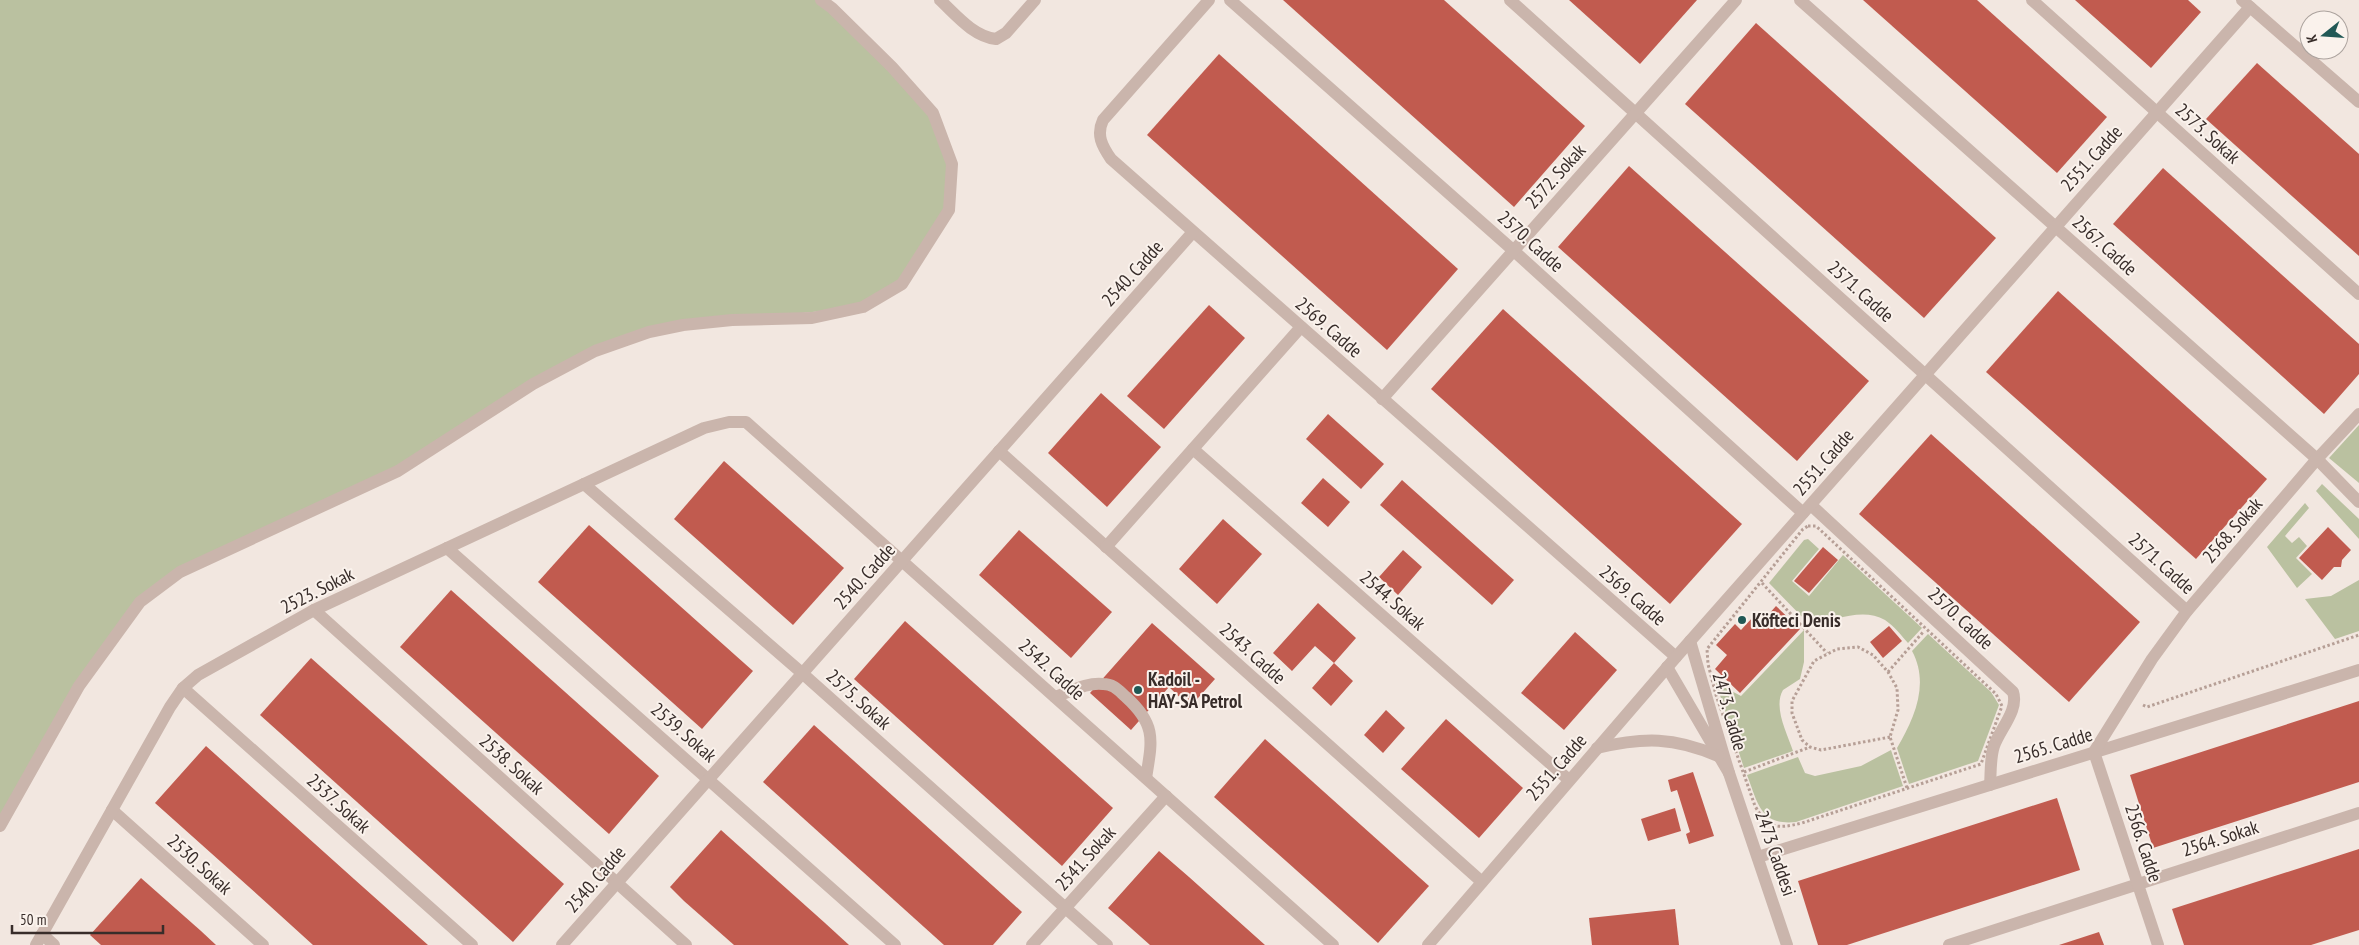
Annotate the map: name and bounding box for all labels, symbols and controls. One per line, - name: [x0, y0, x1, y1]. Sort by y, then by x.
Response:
- north arrow: [2299, 10, 2349, 60]
- text: K: [2302, 32, 2321, 45]
- street label: 2573. Sokak: [2171, 98, 2246, 169]
- street label: 2551. Cadde: [2055, 120, 2127, 196]
- street label: 2572. Sokak: [1520, 138, 1591, 213]
- street label: 2570. Cadde: [1493, 205, 1569, 277]
- street label: 2567. Cadde: [2068, 210, 2142, 280]
- street label: 2540. Cadde: [1096, 235, 1168, 311]
- street label: 2571. Cadde: [1823, 255, 1899, 327]
- street label: 2569. Cadde: [1291, 291, 1367, 363]
- street label: 2551. Cadde: [1787, 424, 1859, 500]
- street label: 2568. Sokak: [2197, 492, 2267, 568]
- street label: 2571. Cadde: [2124, 527, 2200, 599]
- street label: 2540. Cadde: [828, 538, 900, 614]
- street label: 2569. Cadde: [1595, 559, 1671, 631]
- street label: 2523. Sokak: [276, 561, 358, 619]
- street label: 2544. Sokak: [1355, 565, 1431, 635]
- street label: 2570. Cadde: [1923, 582, 1999, 654]
- place label: Köfteci Denis: [1752, 608, 1841, 632]
- marker: Köfteci Denis: [1736, 614, 1748, 626]
- street label: 2543. Cadde: [1215, 617, 1291, 689]
- street label: 2542. Cadde: [1014, 633, 1090, 705]
- street label: 2575. Sokak: [822, 664, 897, 735]
- place label: Kadoil - HAY-SA Petrol: [1148, 667, 1242, 713]
- street label: 2473. Cadde: [1707, 669, 1753, 753]
- marker: Kadoil - HAY-SA Petrol: [1132, 684, 1144, 696]
- street label: 2539. Sokak: [646, 697, 722, 767]
- street label: 2565. Cadde: [2011, 722, 2095, 768]
- street label: 2538. Sokak: [475, 729, 550, 800]
- street label: 2551. Cadde: [1520, 729, 1592, 805]
- street label: 2537. Sokak: [302, 768, 376, 838]
- street label: 2566. Cadde: [2120, 801, 2168, 885]
- street label: 2473 Caddesi: [1750, 807, 1802, 899]
- street label: 2564. Sokak: [2179, 814, 2262, 862]
- street label: 2541. Sokak: [1050, 820, 1121, 895]
- street label: 2530. Sokak: [163, 829, 238, 900]
- street label: 2540. Cadde: [559, 841, 631, 917]
- scale bar: [12, 902, 164, 934]
- text: 50 m: [20, 910, 46, 929]

